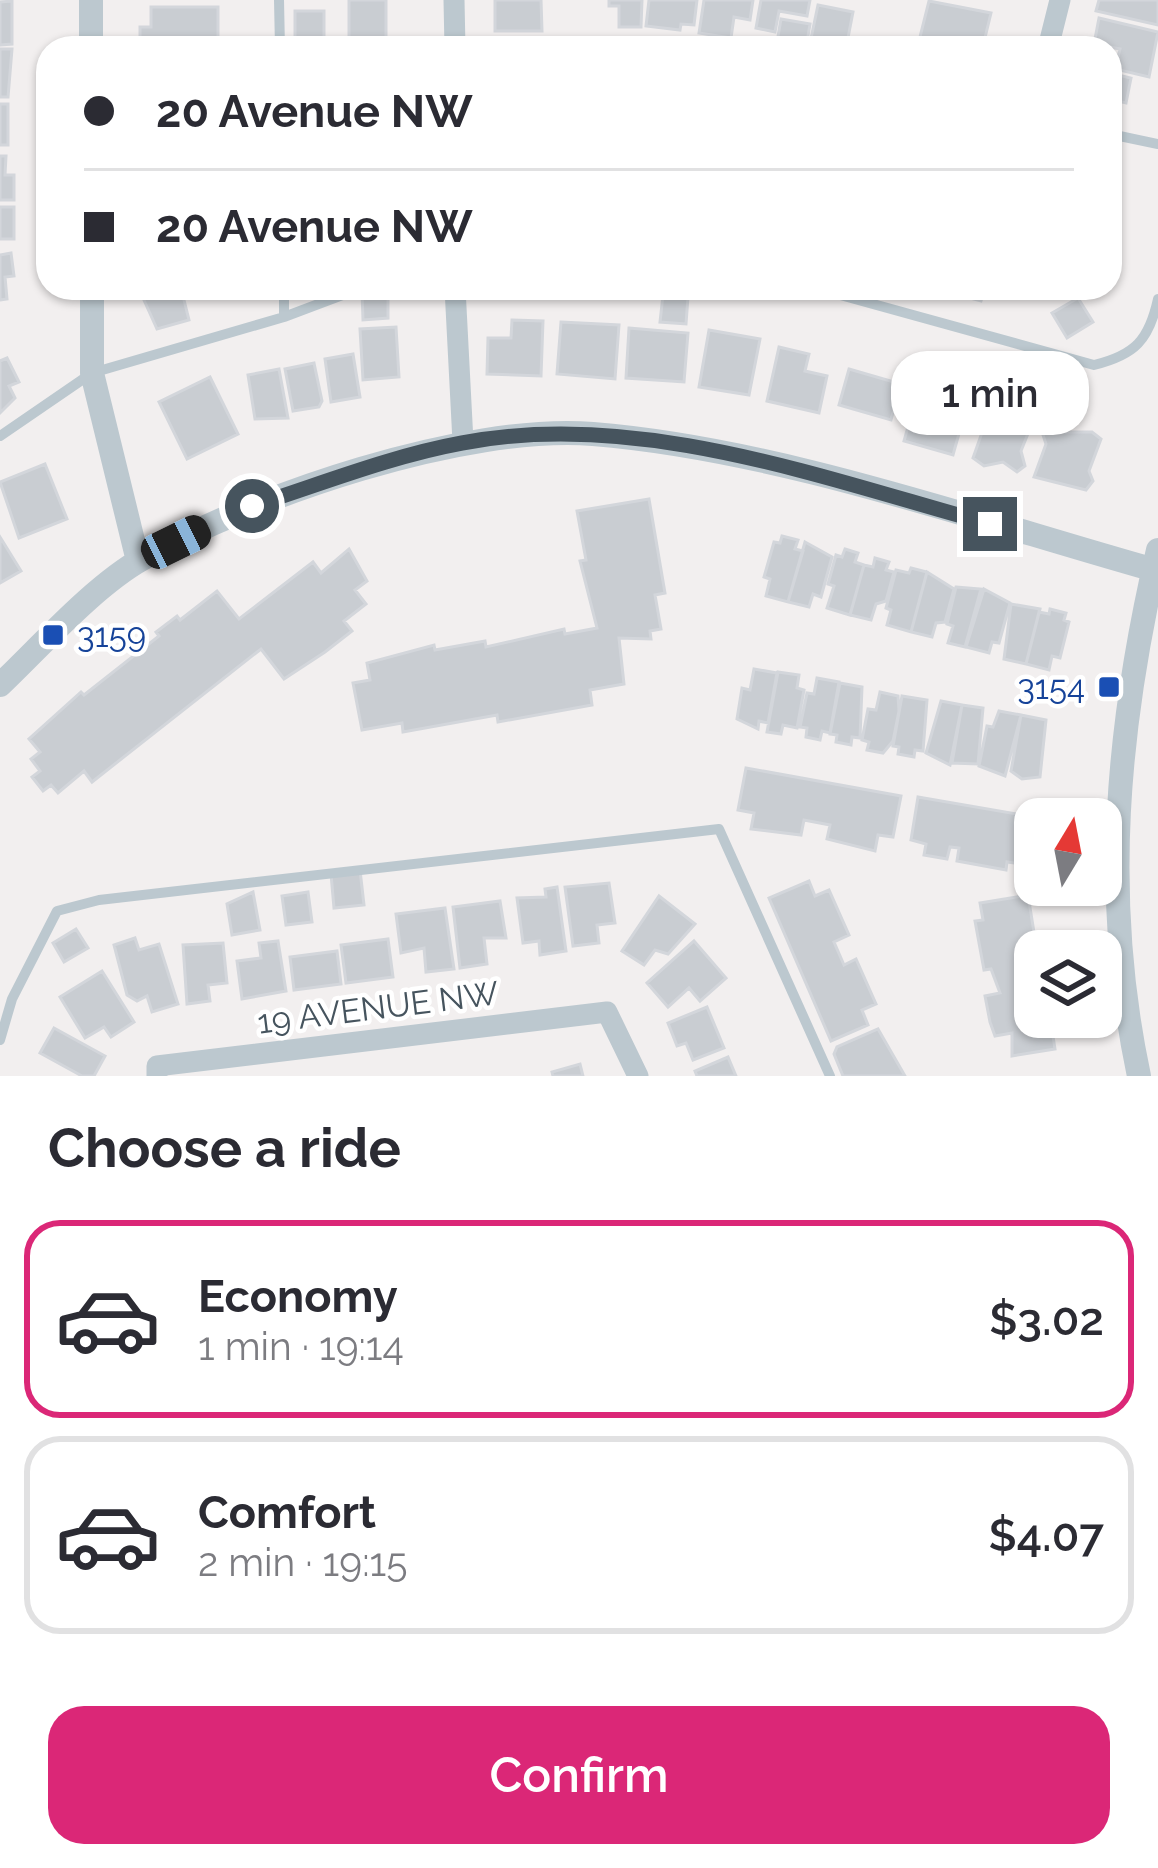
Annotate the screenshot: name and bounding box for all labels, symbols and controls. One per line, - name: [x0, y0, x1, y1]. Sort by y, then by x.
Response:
- text: 20 Avenue NW: [156, 85, 473, 138]
- text: 20 Avenue NW: [156, 200, 473, 253]
- callout: 1 min: [891, 350, 1089, 434]
- text: 1 min: [942, 370, 1038, 416]
- route start: [225, 479, 279, 533]
- route end: [963, 497, 1017, 551]
- car: [136, 510, 216, 574]
- place label: 3159: [77, 616, 146, 655]
- marker: 3159: [40, 622, 66, 648]
- place label: 3154: [1017, 668, 1085, 707]
- marker: 3154: [1096, 674, 1122, 700]
- north arrow: [1014, 798, 1122, 906]
- map controls: [1014, 798, 1122, 1038]
- button: layers: [1014, 930, 1122, 1038]
- street label: 19 AVENUE NW: [255, 973, 501, 1042]
- text: Choose a ride: [48, 1116, 401, 1180]
- icon: car: [54, 1265, 162, 1373]
- text: Economy: [198, 1270, 398, 1323]
- text: $3.02: [989, 1293, 1104, 1346]
- text: 1 min · 19:14: [198, 1323, 404, 1369]
- icon: car: [54, 1481, 162, 1589]
- text: Comfort: [198, 1486, 376, 1539]
- text: $4.07: [988, 1509, 1104, 1562]
- text: 2 min · 19:15: [198, 1539, 407, 1585]
- button: Confirm: [48, 1706, 1110, 1844]

